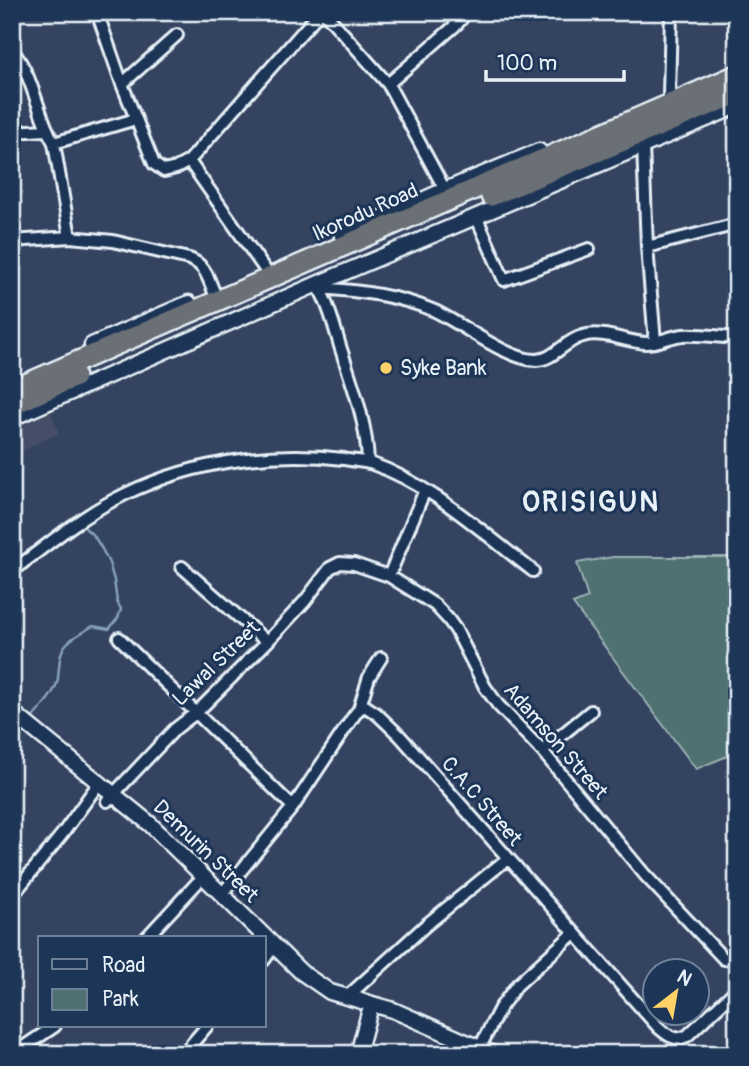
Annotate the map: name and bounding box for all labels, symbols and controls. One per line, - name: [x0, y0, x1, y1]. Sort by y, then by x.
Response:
- scale bar: [486, 38, 625, 82]
- text: 100 m: [497, 50, 557, 77]
- street label: Ikorodu Road: [308, 177, 422, 248]
- place label: Syke Bank: [400, 355, 487, 382]
- marker: Syke Bank: [378, 360, 394, 376]
- district label: ORISIGUN: [522, 485, 660, 520]
- street label: Lawal Street: [167, 614, 266, 712]
- street label: Adamson Street: [498, 677, 614, 806]
- street label: C.A.C Street: [435, 751, 528, 852]
- street label: Demurin Street: [147, 794, 265, 909]
- legend: [38, 936, 266, 1028]
- text: Road: [102, 952, 146, 979]
- north arrow: [640, 958, 710, 1028]
- text: N: [673, 965, 696, 992]
- text: Park: [102, 986, 139, 1013]

